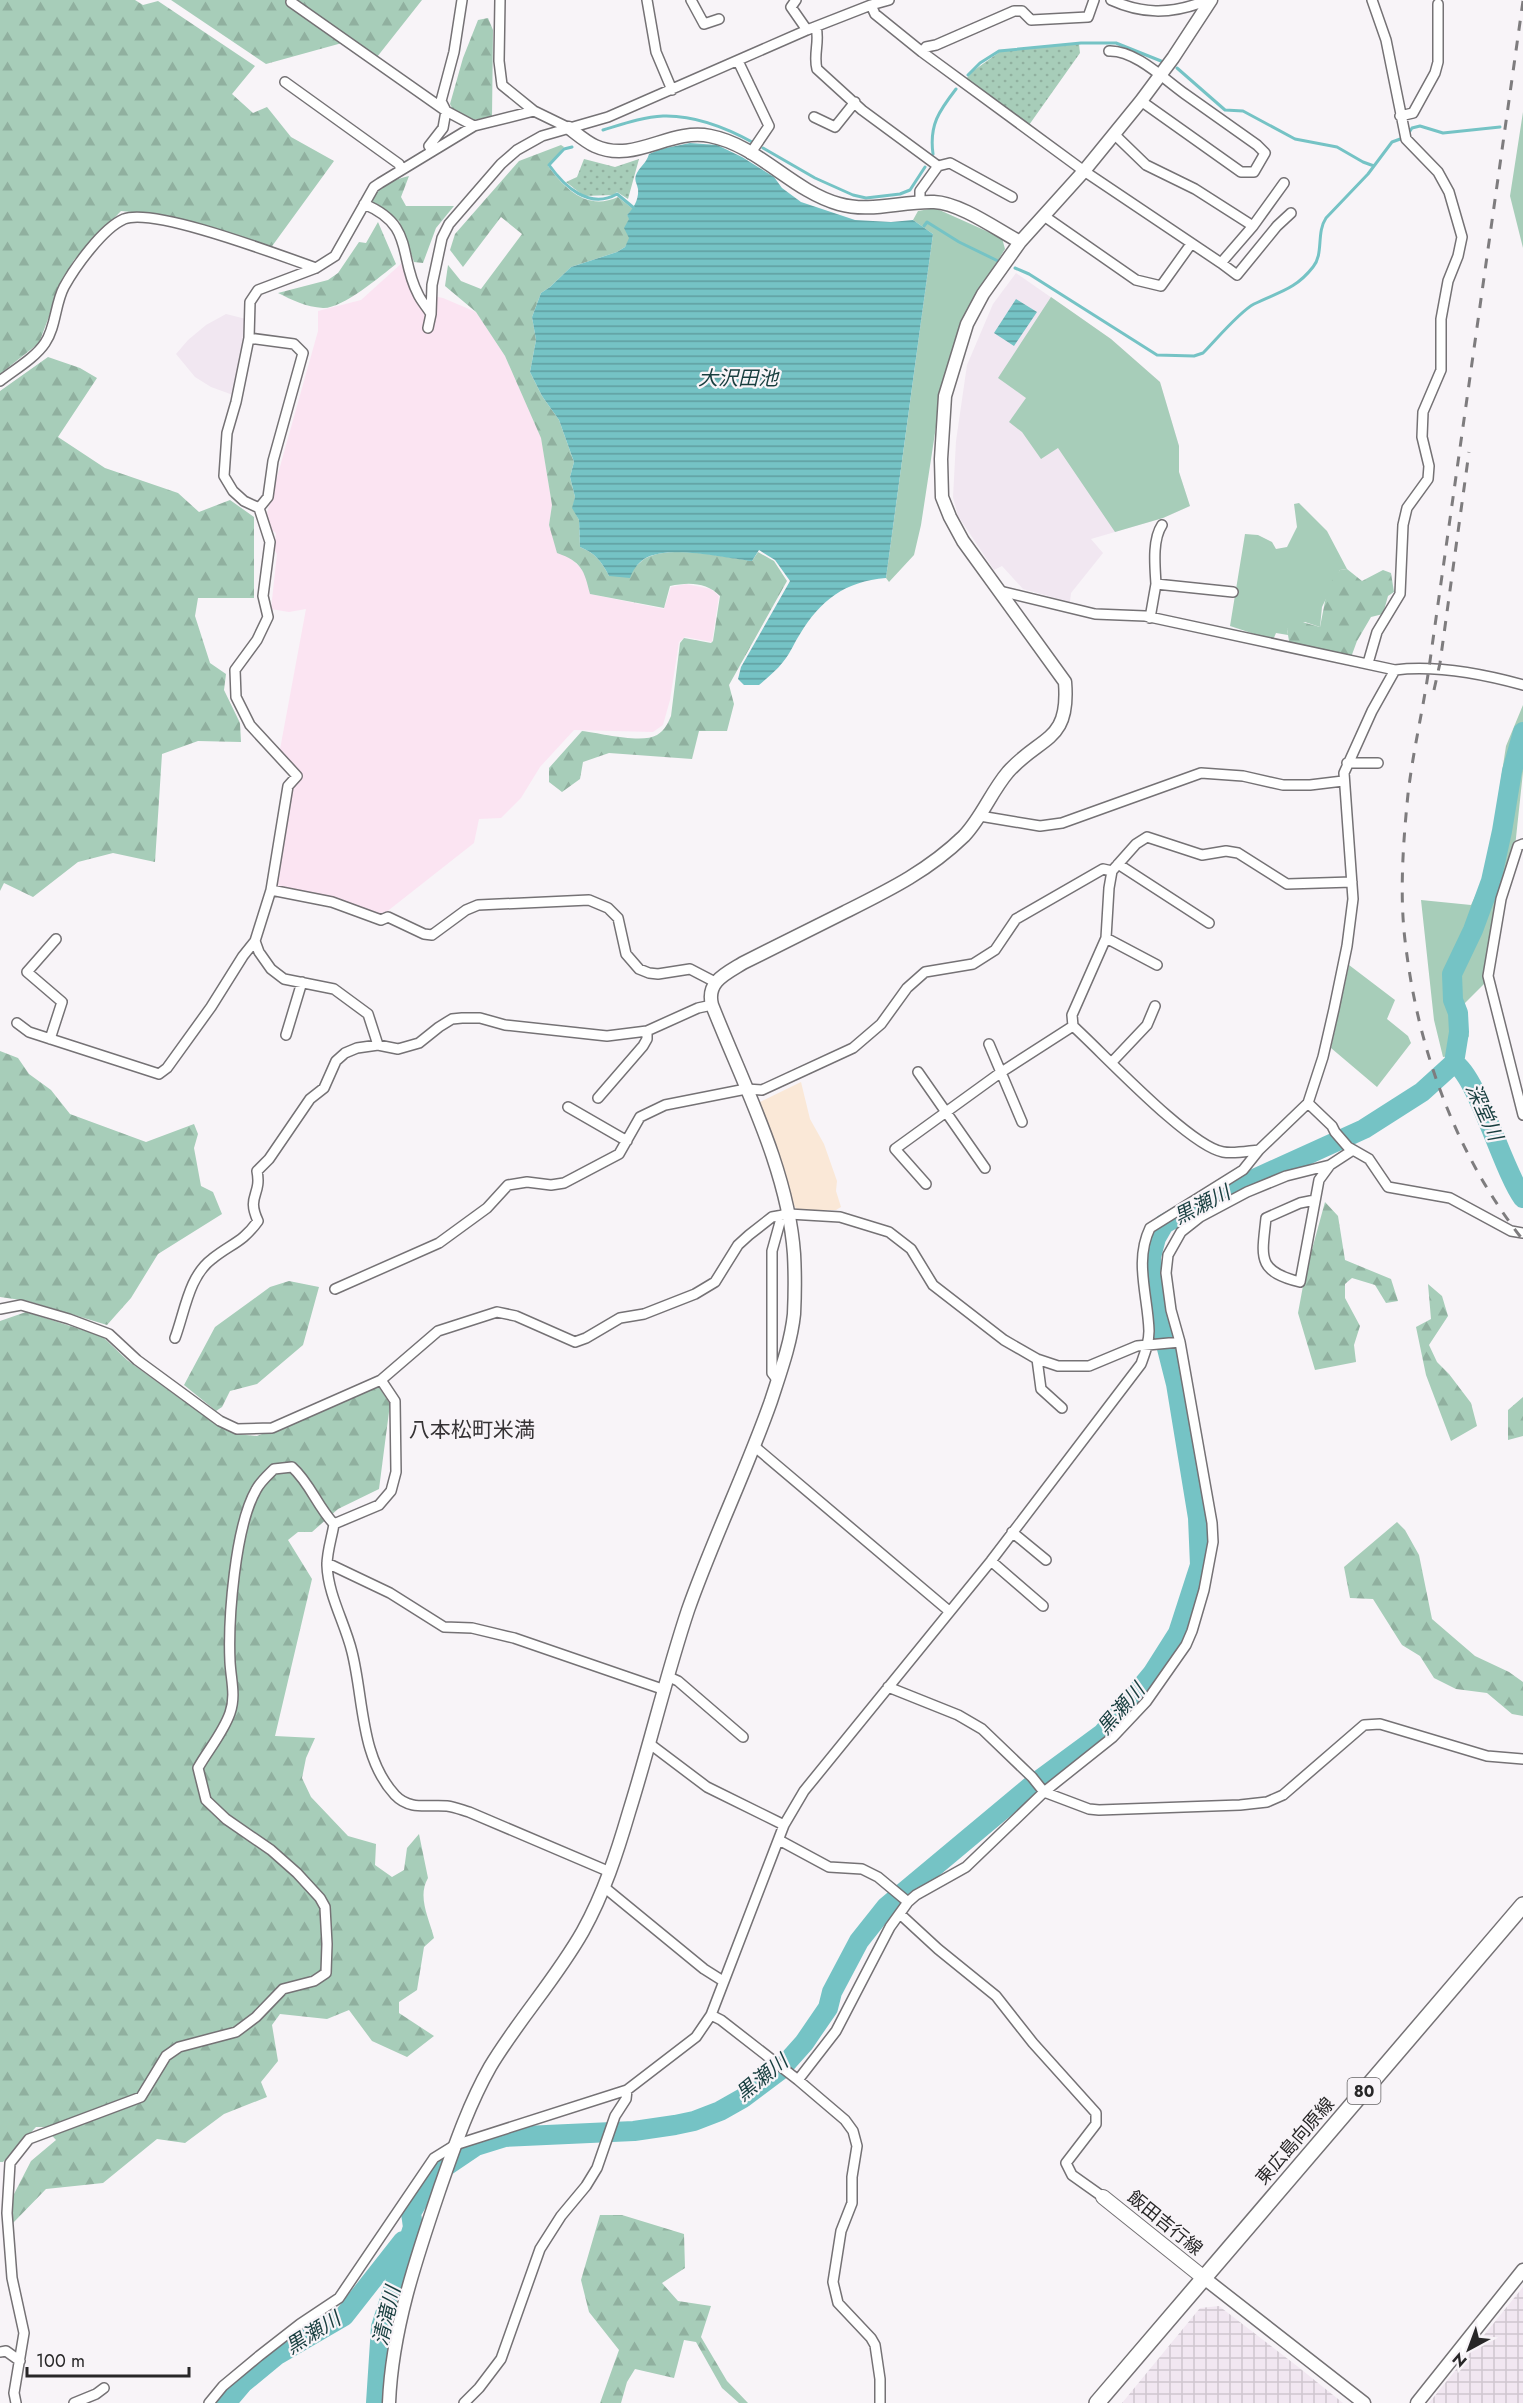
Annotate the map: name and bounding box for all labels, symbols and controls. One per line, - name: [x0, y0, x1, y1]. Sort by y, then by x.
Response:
- water label: 大沢田池: [698, 364, 780, 393]
- water label: 深堂川: [1459, 1079, 1510, 1147]
- water label: 黒瀬川: [1169, 1178, 1237, 1232]
- district label: 八本松町米満: [409, 1415, 535, 1445]
- water label: 黒瀬川: [1090, 1675, 1153, 1741]
- water label: 黒瀬川: [730, 2047, 796, 2108]
- road number: 80: [1348, 2078, 1380, 2104]
- street label: 東広島向原線: [1250, 2092, 1340, 2190]
- street label: 飯田吉行線: [1122, 2185, 1208, 2261]
- water label: 清滝川: [366, 2282, 408, 2348]
- water label: 黒瀬川: [280, 2304, 348, 2361]
- north arrow: [1439, 2319, 1499, 2379]
- scale bar: [27, 2340, 189, 2378]
- text: N: [1447, 2347, 1472, 2373]
- text: 100 m: [36, 2348, 85, 2374]

